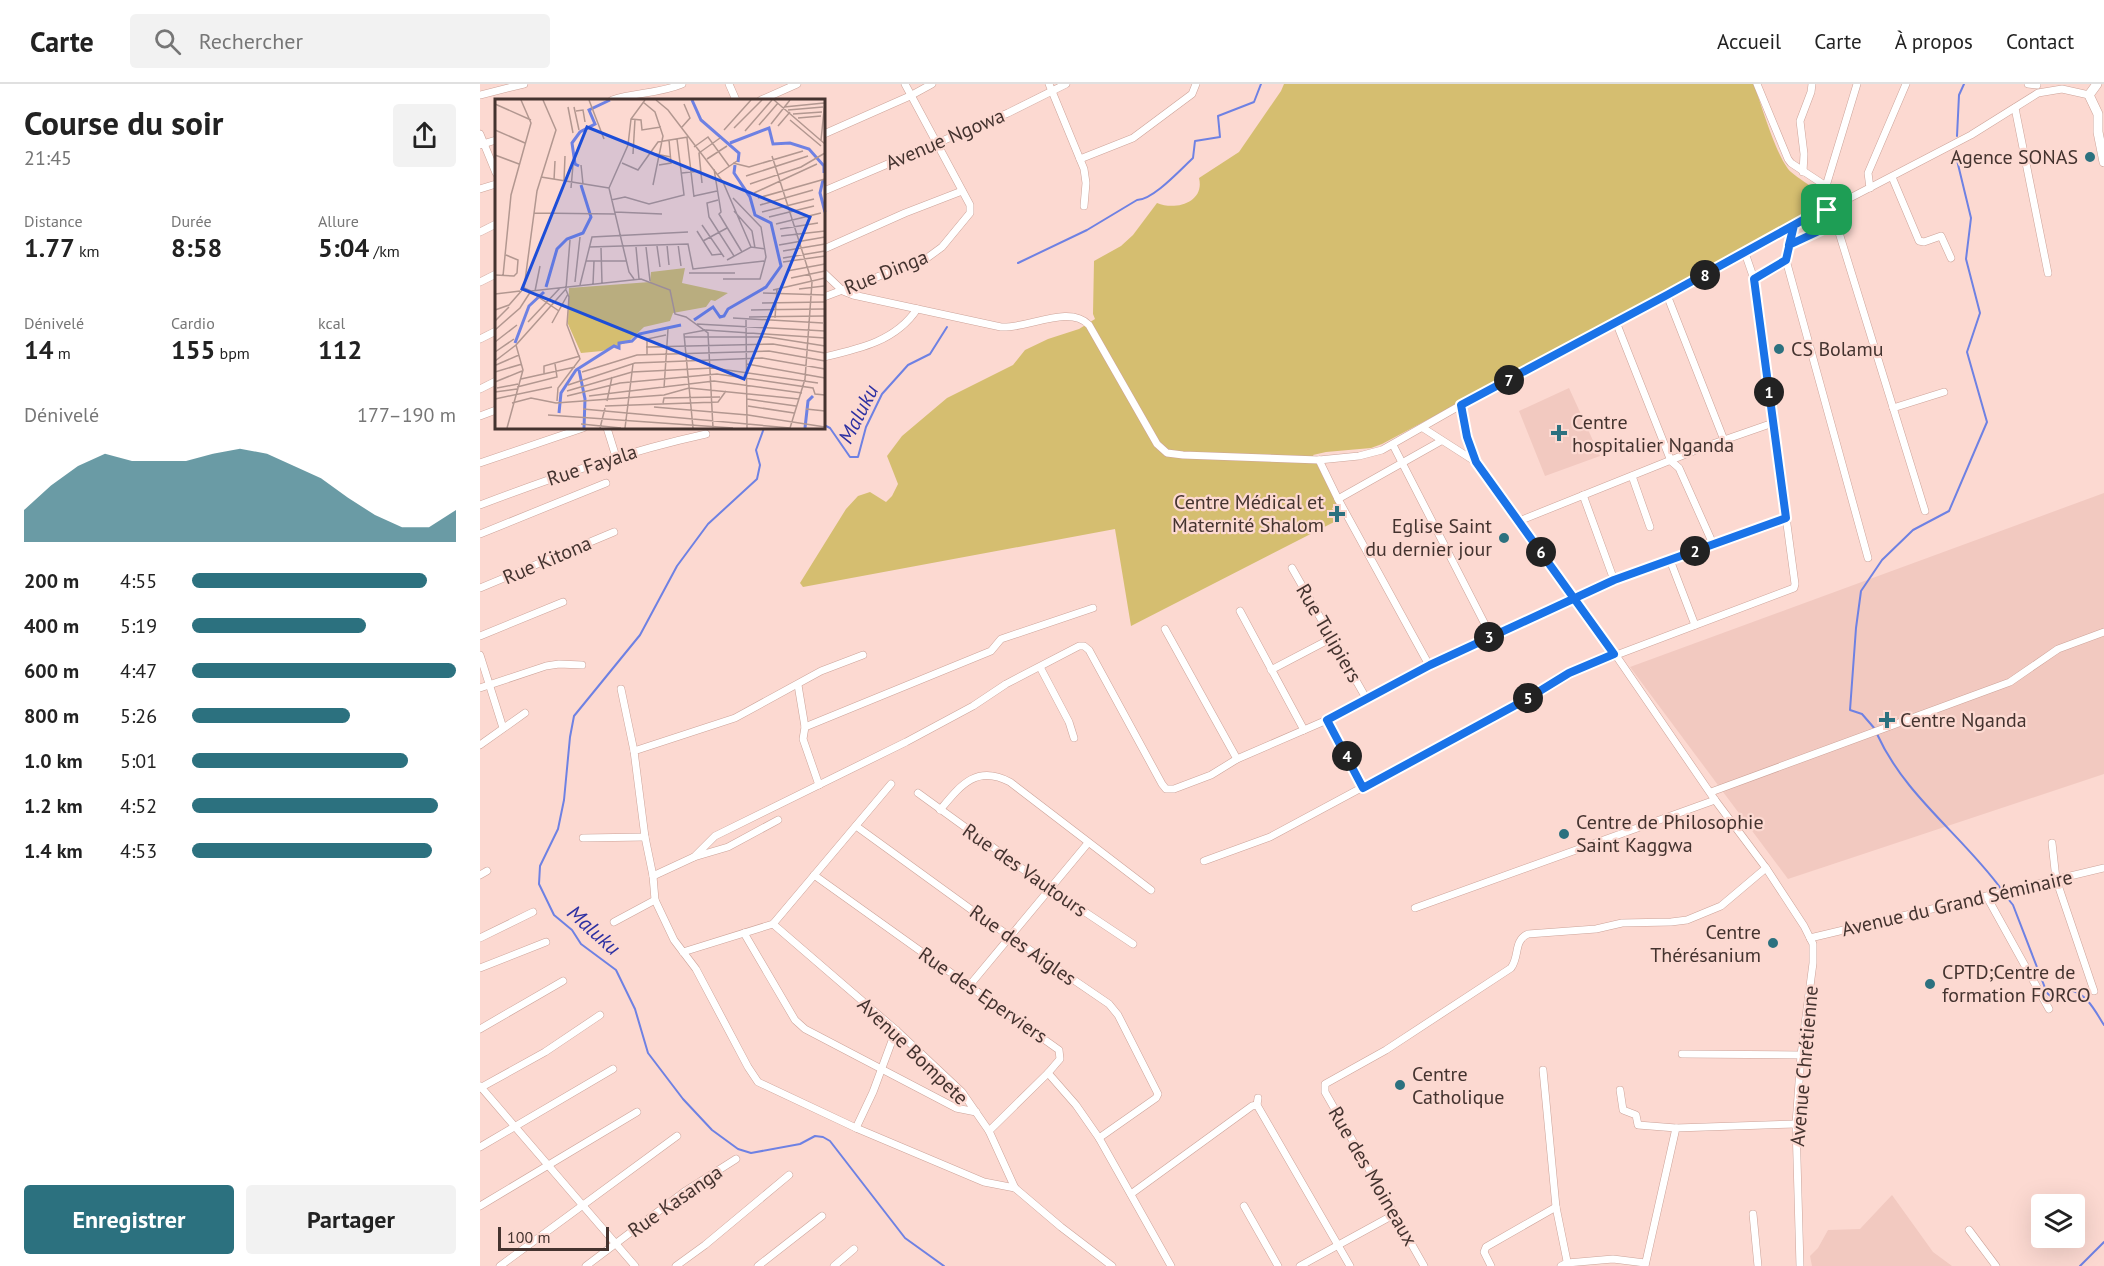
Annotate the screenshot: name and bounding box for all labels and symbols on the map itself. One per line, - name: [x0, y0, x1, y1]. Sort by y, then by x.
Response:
- inset map: [495, 99, 825, 429]
- street label: Avenue Ngowa: [881, 102, 1009, 176]
- place label: Agence SONAS: [1951, 144, 2078, 170]
- marker: Agence SONAS: [2083, 150, 2097, 164]
- pin: [1801, 184, 1852, 235]
- street label: Rue Dinga: [840, 243, 932, 301]
- pin: 8: [1690, 260, 1720, 290]
- place label: CS Bolamu: [1791, 336, 1884, 362]
- marker: CS Bolamu: [1772, 342, 1786, 356]
- pin: 7: [1494, 365, 1524, 395]
- pin: 1: [1754, 377, 1784, 407]
- water label: Maluku: [832, 380, 884, 448]
- place label: Centre hospitalier Nganda: [1572, 409, 1734, 458]
- marker: Centre hospitalier Nganda: [1550, 424, 1568, 442]
- street label: Rue Fayala: [544, 438, 640, 492]
- place label: Centre Médical et Maternité Shalom: [1172, 489, 1324, 538]
- marker: Centre Médical et Maternité Shalom: [1328, 505, 1346, 523]
- place label: Eglise Saint du dernier jour: [1365, 513, 1492, 562]
- street label: Rue Kitona: [499, 530, 595, 590]
- marker: Eglise Saint du dernier jour: [1497, 531, 1511, 545]
- pin: 2: [1680, 536, 1710, 566]
- pin: 6: [1526, 537, 1556, 567]
- street label: Rue Tulipiers: [1290, 579, 1368, 687]
- pin: 3: [1474, 622, 1504, 652]
- pin: 5: [1513, 683, 1543, 713]
- place label: Centre Nganda: [1900, 707, 2027, 733]
- marker: Centre Nganda: [1878, 711, 1896, 729]
- pin: 4: [1332, 741, 1362, 771]
- place label: Centre de Philosophie Saint Kaggwa: [1576, 809, 1764, 858]
- street label: Rue des Vautours: [958, 817, 1092, 923]
- marker: Centre de Philosophie Saint Kaggwa: [1557, 827, 1571, 841]
- street label: Avenue du Grand Séminaire: [1839, 864, 2075, 942]
- water label: Maluku: [562, 899, 627, 961]
- street label: Rue des Aigles: [965, 899, 1081, 991]
- place label: Centre Thérésanium: [1650, 919, 1761, 968]
- marker: Centre Thérésanium: [1766, 936, 1780, 950]
- street label: Rue des Eperviers: [913, 941, 1053, 1049]
- place label: CPTD;Centre de formation FORCO: [1942, 959, 2091, 1008]
- marker: CPTD;Centre de formation FORCO: [1923, 977, 1937, 991]
- street label: Avenue Chrétienne: [1784, 984, 1824, 1148]
- street label: Avenue Bompete: [852, 992, 974, 1110]
- place label: Centre Catholique: [1412, 1061, 1504, 1110]
- marker: Centre Catholique: [1393, 1078, 1407, 1092]
- street label: Rue des Moineaux: [1323, 1102, 1423, 1250]
- street label: Rue Kasanga: [623, 1159, 727, 1243]
- scale bar: [498, 1224, 609, 1252]

